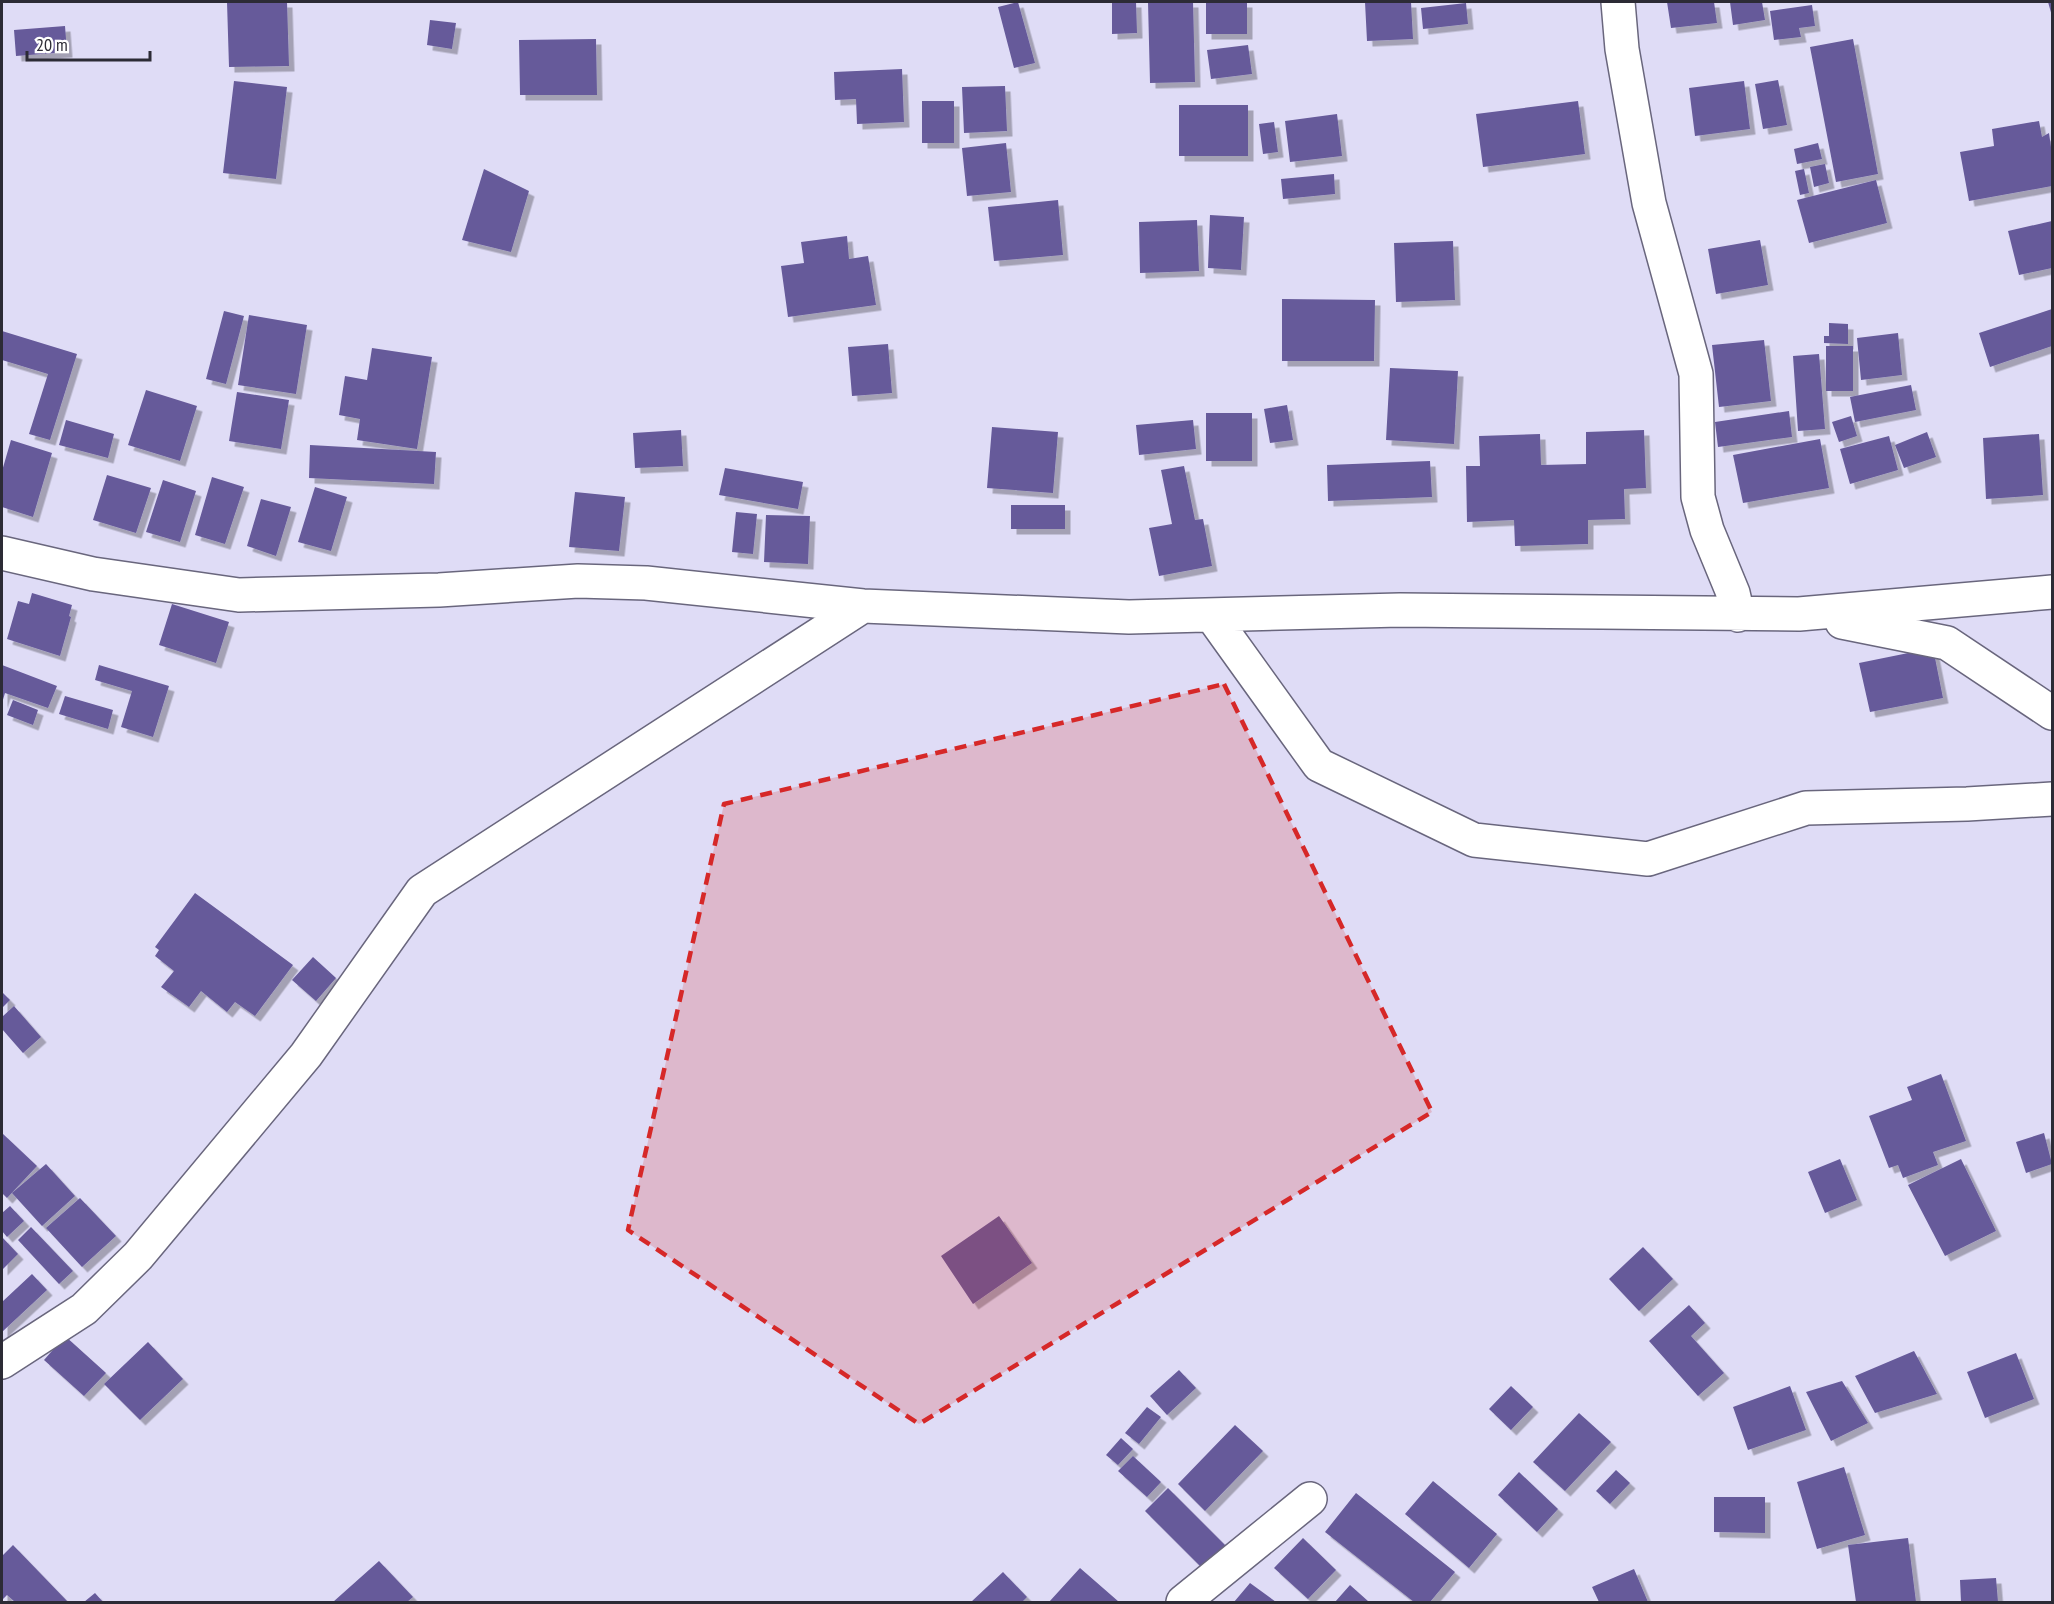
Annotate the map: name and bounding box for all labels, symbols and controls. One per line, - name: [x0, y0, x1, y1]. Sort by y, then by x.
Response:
- scale bar: [27, 24, 150, 62]
- text: 20 m: [36, 33, 68, 56]

